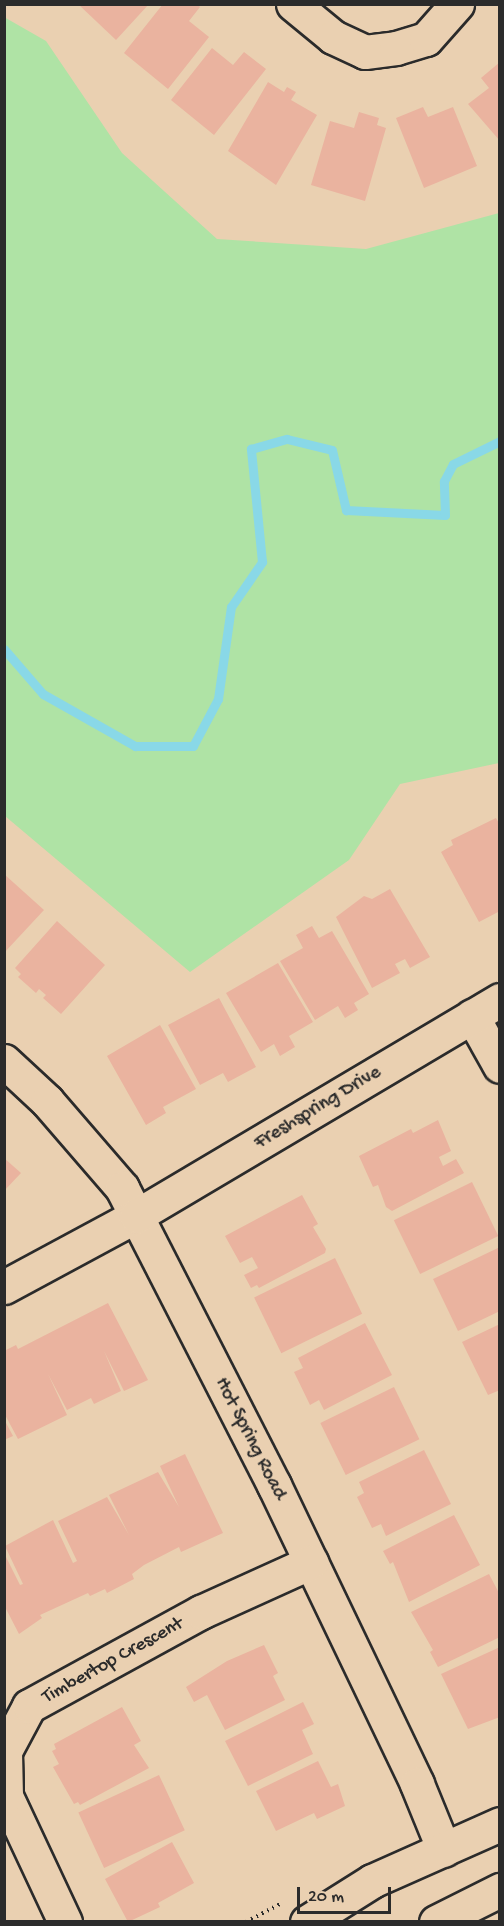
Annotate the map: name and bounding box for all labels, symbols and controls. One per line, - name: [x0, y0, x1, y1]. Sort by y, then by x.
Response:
- street label: Freshspring Drive: [250, 1061, 386, 1155]
- street label: Hot Spring Road: [209, 1374, 291, 1504]
- street label: Timbertop Crescent: [38, 1612, 188, 1710]
- scale bar: [300, 1875, 394, 1913]
- text: 20 m: [308, 1887, 344, 1908]

